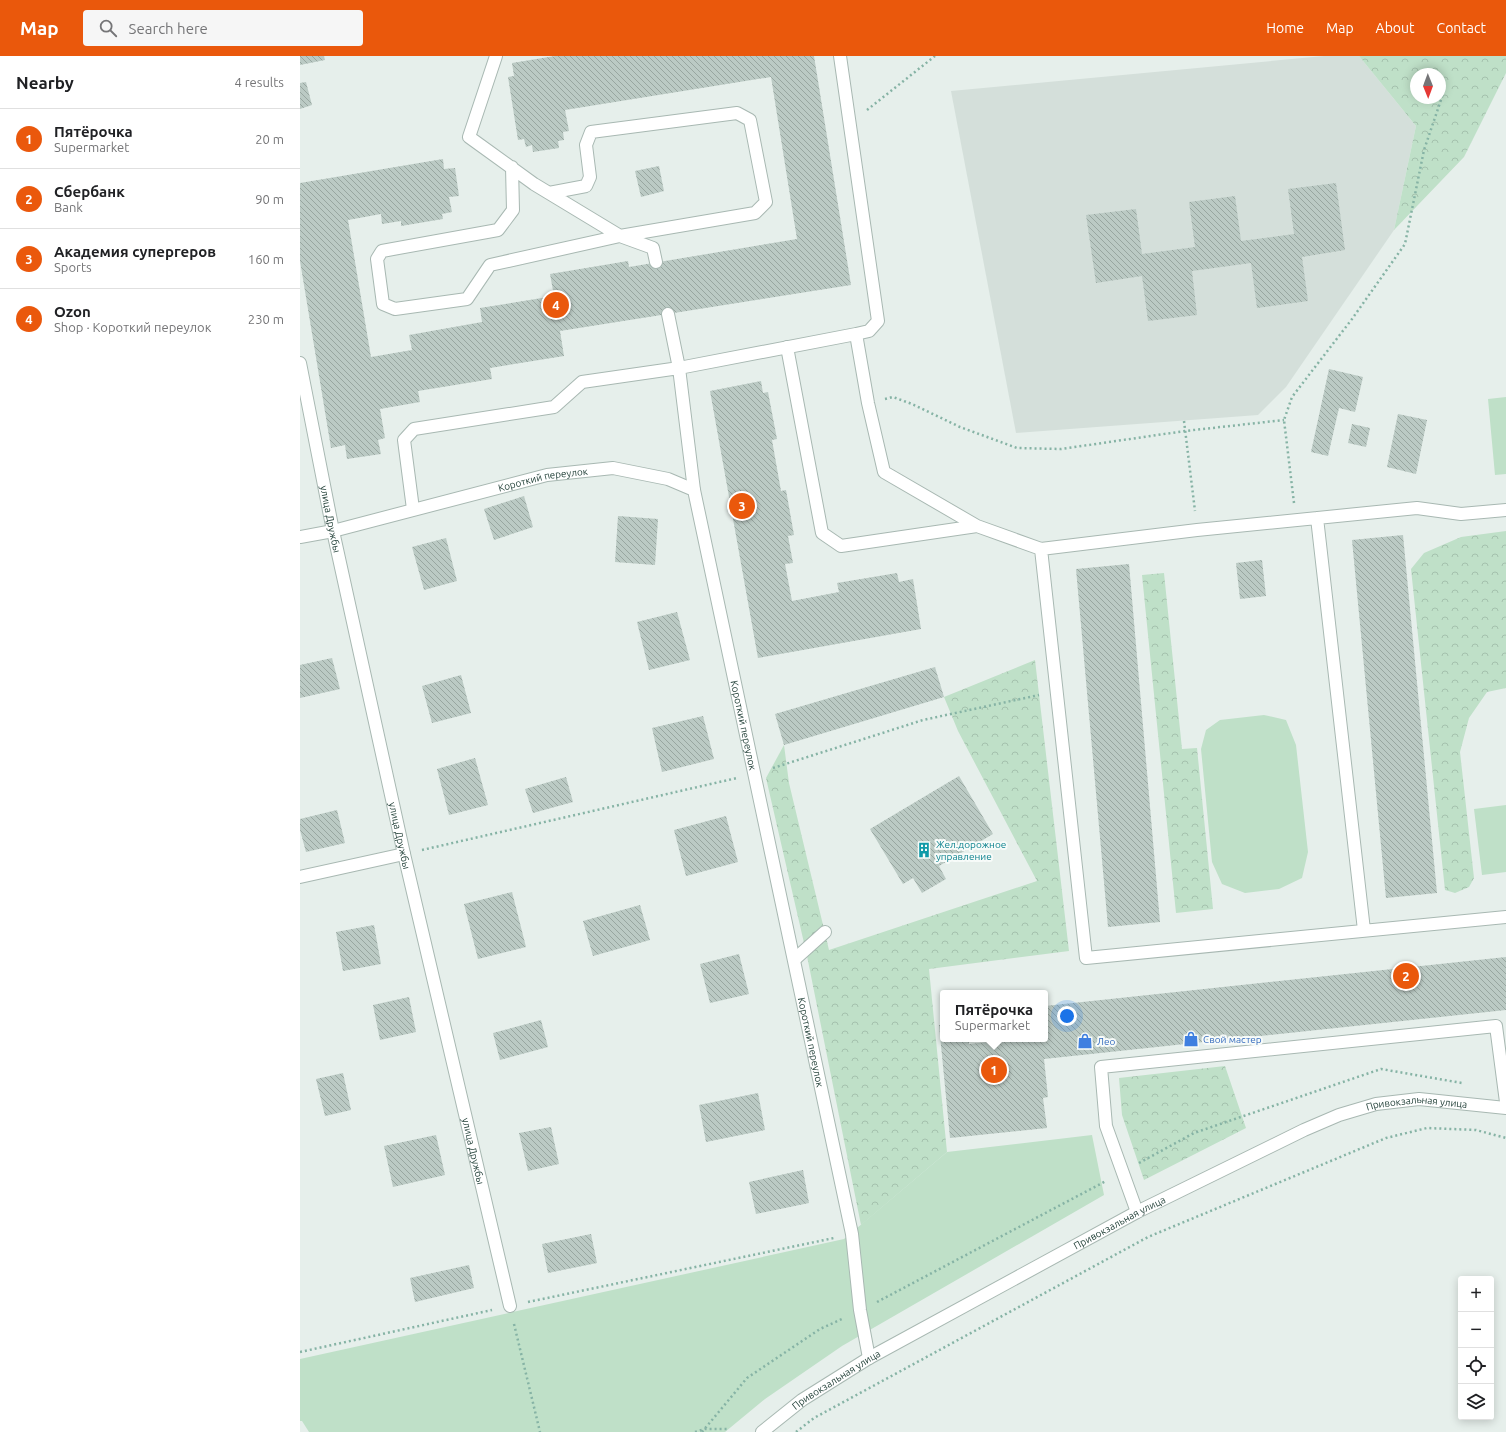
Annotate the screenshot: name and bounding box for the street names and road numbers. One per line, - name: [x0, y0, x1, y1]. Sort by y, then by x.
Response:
- street label: Короткий переулок: [497, 466, 588, 494]
- street label: улица Дружбы: [318, 485, 343, 554]
- street label: Короткий переулок: [729, 680, 758, 771]
- street label: улица Дружбы: [387, 801, 412, 870]
- street label: Короткий переулок: [796, 996, 826, 1088]
- street label: Привокзальная улица: [1365, 1094, 1468, 1113]
- street label: улица Дружбы: [460, 1117, 486, 1186]
- street label: Привокзальная улица: [1072, 1194, 1167, 1252]
- street label: Привокзальная улица: [790, 1348, 882, 1412]

